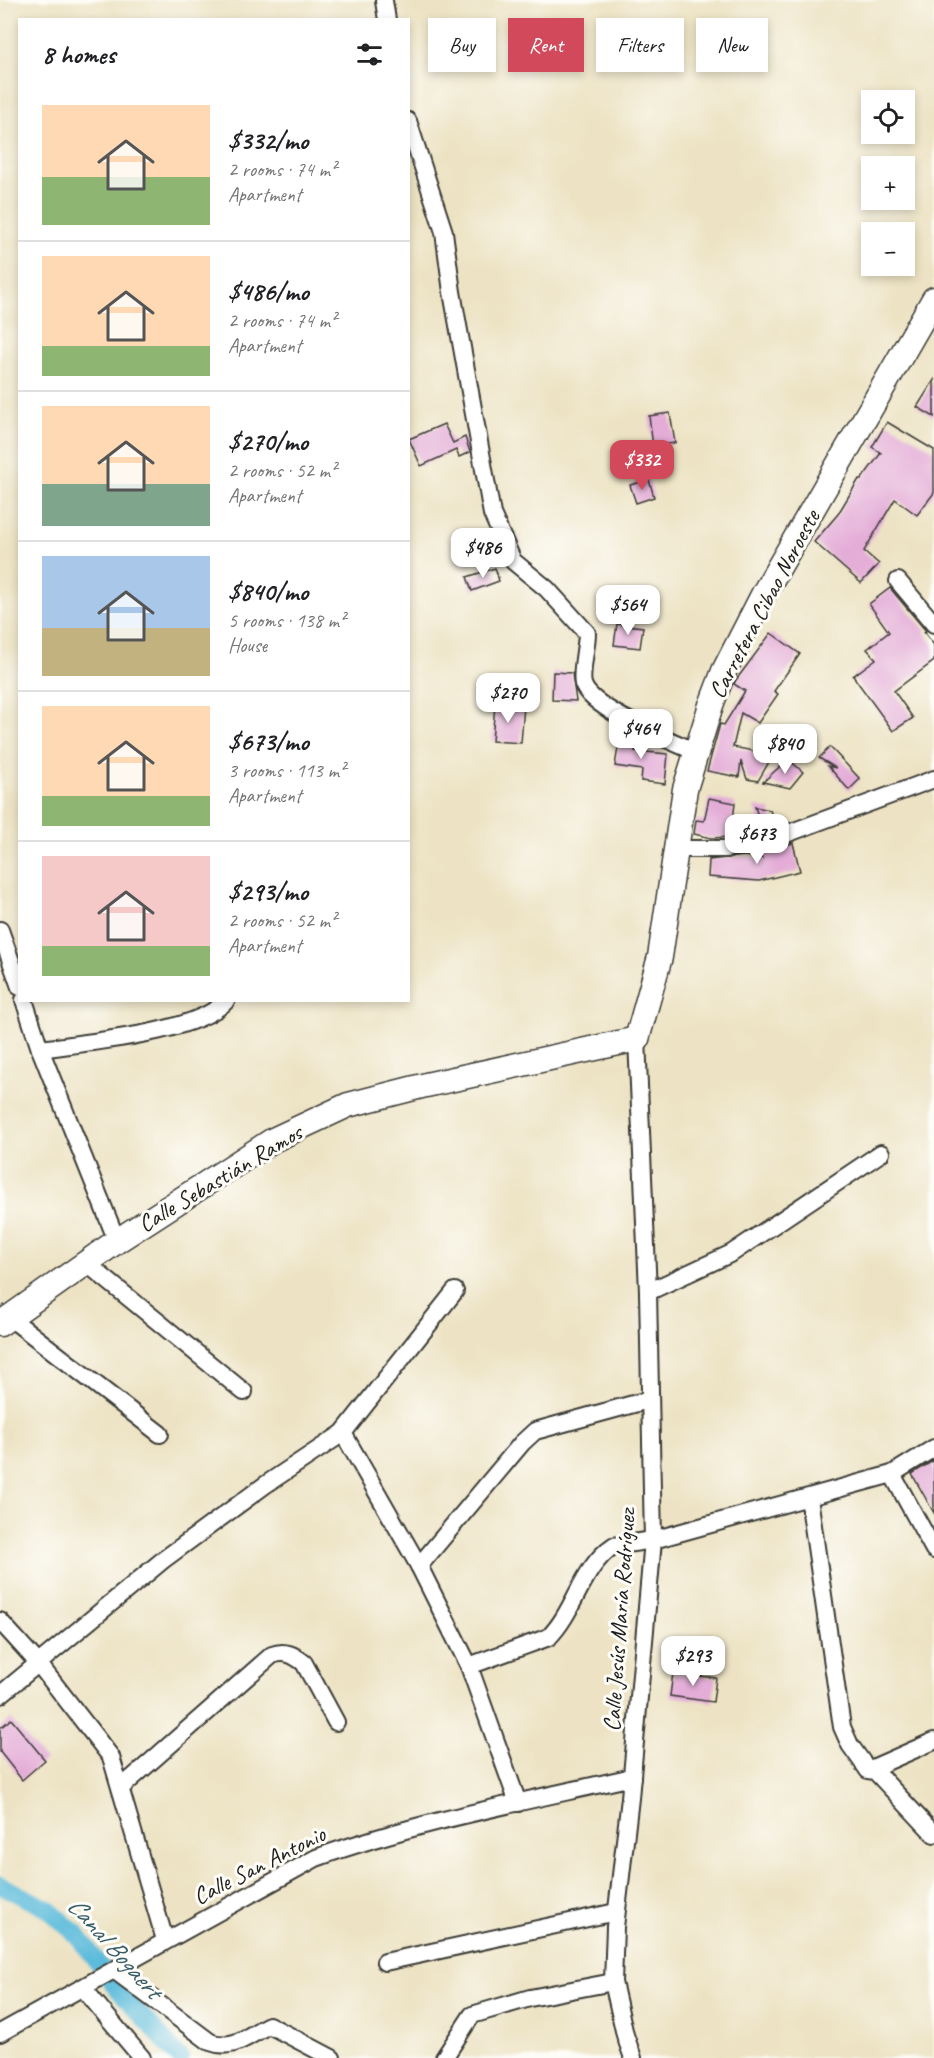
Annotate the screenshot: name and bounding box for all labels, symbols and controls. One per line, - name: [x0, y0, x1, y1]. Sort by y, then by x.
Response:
- chip: Buy: [428, 18, 496, 72]
- chip: Rent: [508, 18, 584, 72]
- chip: Filters: [596, 18, 684, 72]
- chip: New: [696, 18, 768, 72]
- text: 8 homes: [42, 38, 115, 71]
- icon: filters: [353, 38, 386, 71]
- map controls: [861, 90, 915, 276]
- button: locate: [861, 90, 915, 144]
- text: $332/mo: [228, 124, 308, 157]
- icon: home: [90, 129, 162, 201]
- button: +: [861, 156, 915, 210]
- text: 2 rooms · 74 m²: [228, 157, 336, 182]
- text: Apartment: [228, 182, 301, 207]
- button: −: [861, 222, 915, 276]
- text: $486/mo: [228, 275, 309, 308]
- icon: home: [90, 280, 162, 352]
- text: 2 rooms · 74 m²: [228, 308, 336, 333]
- text: Apartment: [228, 333, 301, 358]
- text: $270/mo: [228, 425, 308, 458]
- icon: home: [90, 430, 162, 502]
- pin: $332: [606, 440, 678, 491]
- text: $332: [624, 447, 660, 472]
- text: 2 rooms · 52 m²: [228, 458, 336, 483]
- text: Apartment: [228, 483, 301, 508]
- street label: Carretera Cibao Noroeste: [702, 503, 827, 703]
- pin: $486: [447, 528, 519, 579]
- text: $486: [465, 535, 501, 560]
- text: $840/mo: [228, 575, 308, 608]
- icon: home: [90, 580, 162, 652]
- pin: $564: [592, 585, 664, 636]
- text: $564: [610, 592, 646, 617]
- text: 5 rooms · 138 m²: [228, 608, 345, 633]
- text: House: [228, 633, 267, 658]
- pin: $270: [472, 673, 544, 724]
- text: $270: [490, 680, 526, 705]
- pin: $464: [605, 709, 677, 760]
- text: $464: [623, 716, 659, 741]
- pin: $840: [749, 724, 821, 775]
- text: $673/mo: [228, 725, 309, 758]
- icon: home: [90, 730, 162, 802]
- text: $840: [767, 731, 803, 756]
- text: 3 rooms · 113 m²: [228, 758, 345, 783]
- text: Apartment: [228, 783, 301, 808]
- pin: $673: [721, 814, 793, 865]
- text: $673: [739, 821, 775, 846]
- text: $293/mo: [228, 875, 308, 908]
- icon: home: [90, 880, 162, 952]
- text: 2 rooms · 52 m²: [228, 908, 336, 933]
- text: Apartment: [228, 933, 301, 958]
- street label: Calle Sebastián Ramos: [133, 1116, 309, 1239]
- street label: Calle Jesús María Rodríguez: [596, 1505, 642, 1732]
- pin: $293: [657, 1636, 729, 1687]
- text: $293: [675, 1643, 711, 1668]
- street label: Calle San Antonio: [188, 1818, 332, 1911]
- water label: Canal Bogaert: [60, 1889, 173, 2009]

